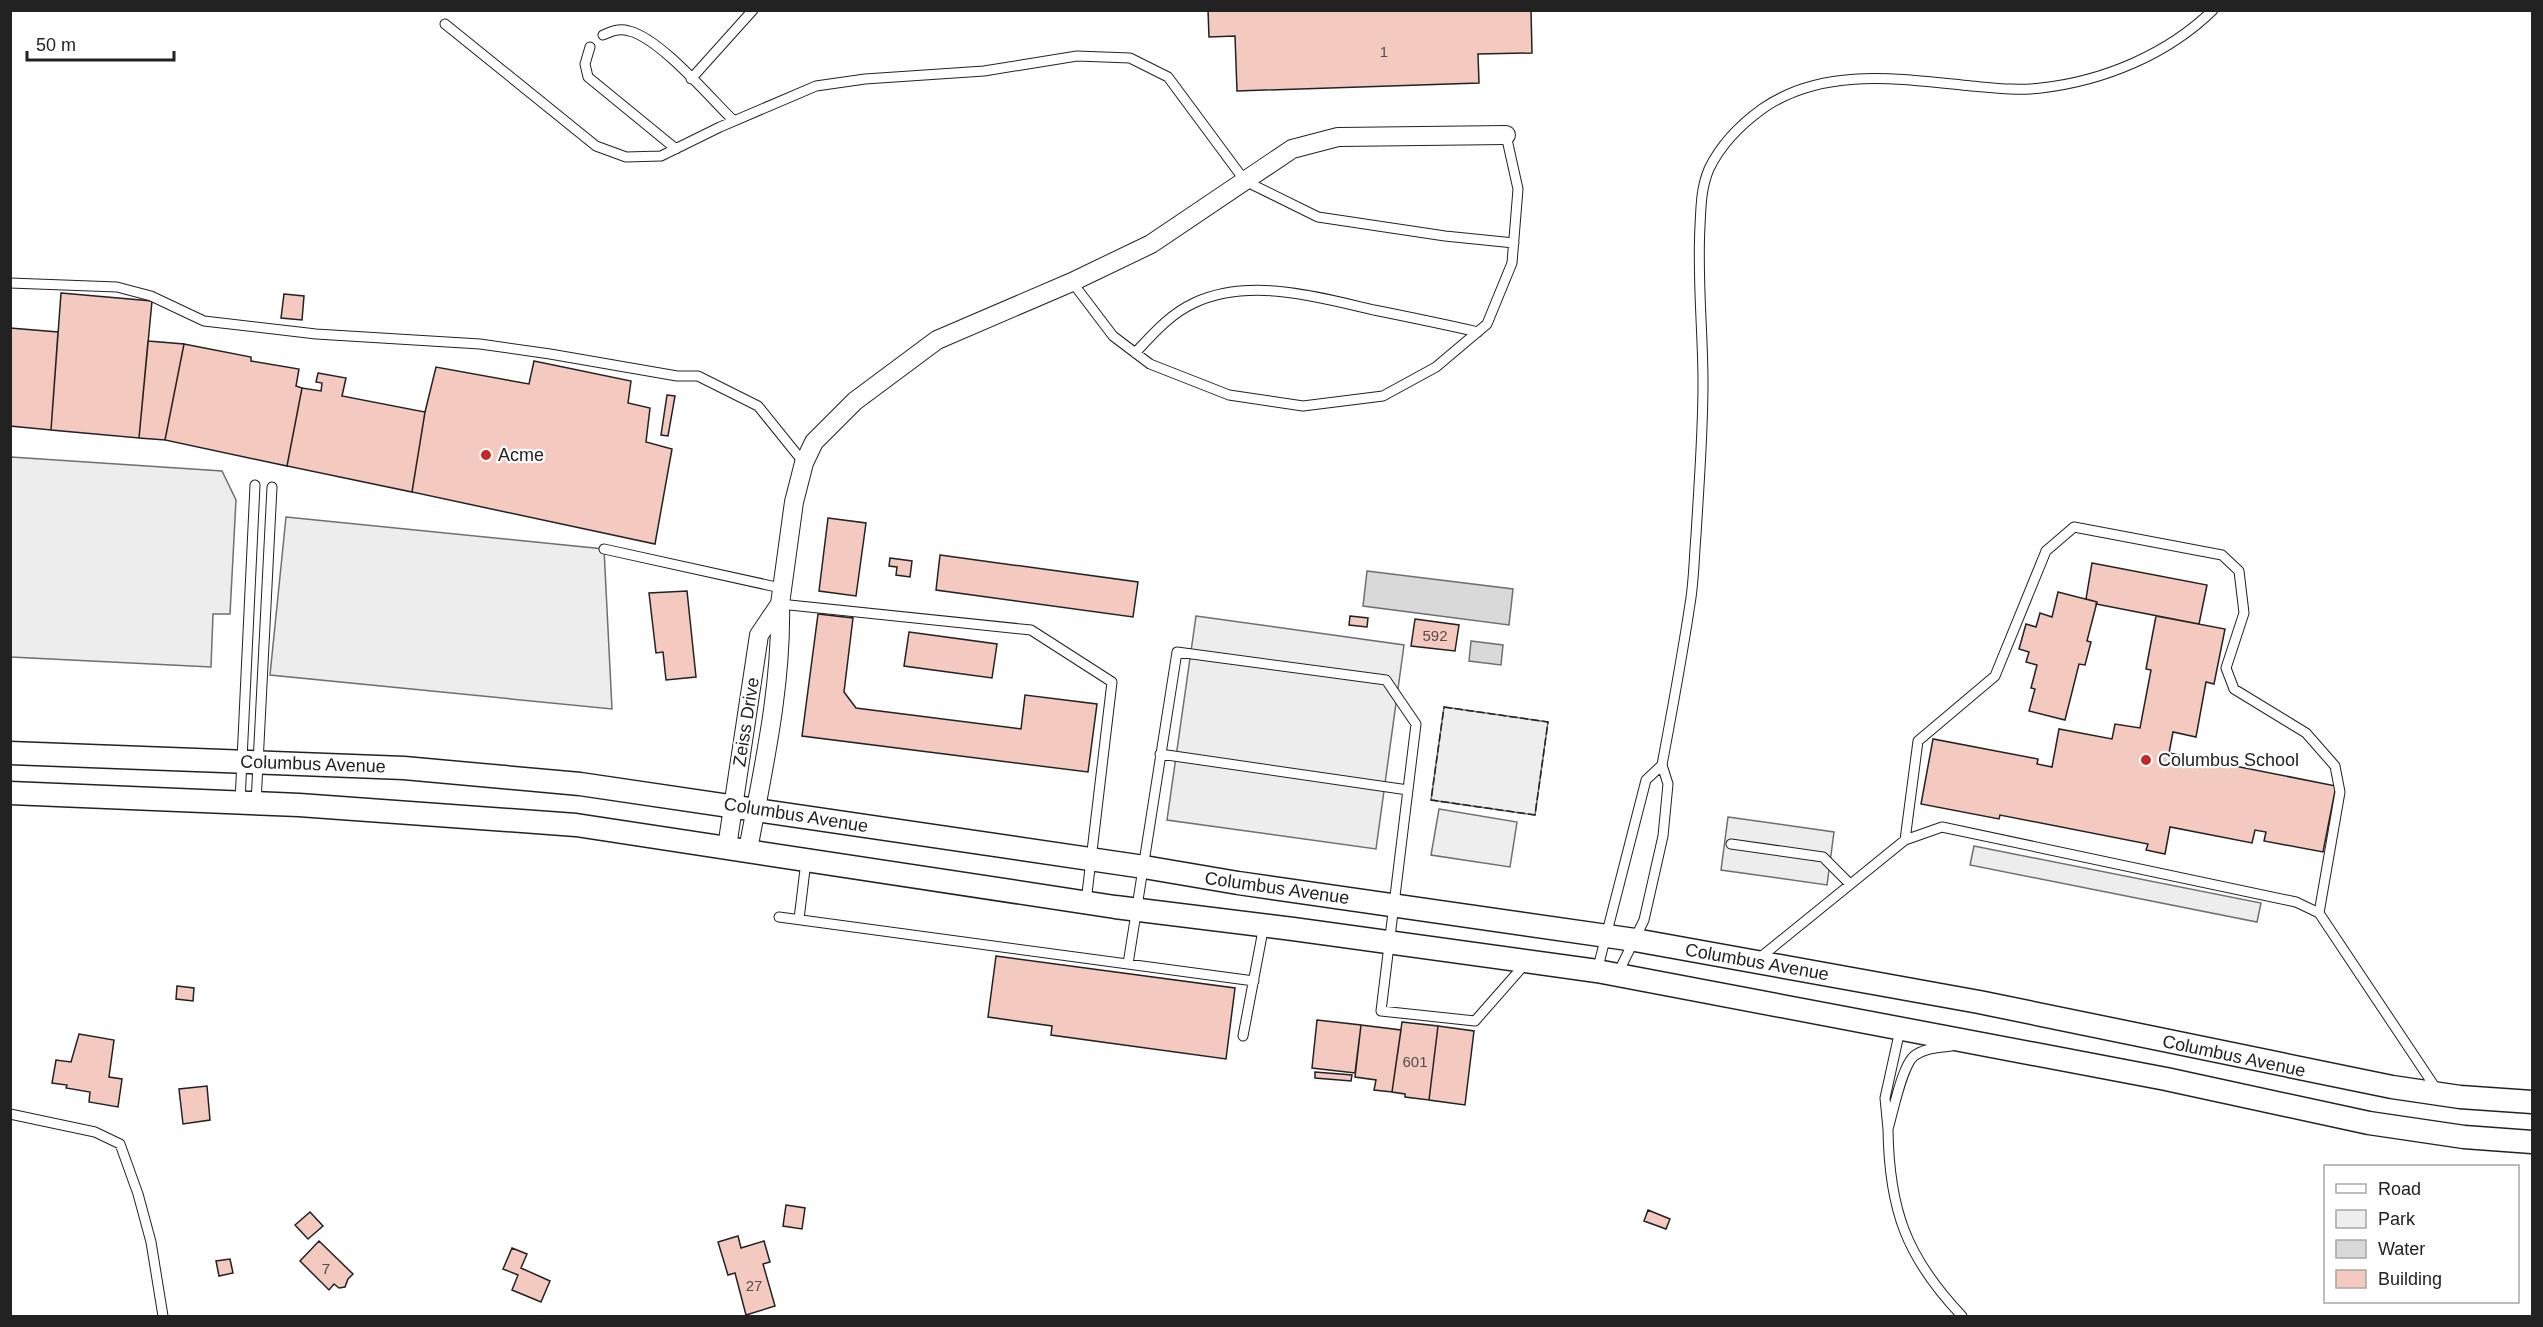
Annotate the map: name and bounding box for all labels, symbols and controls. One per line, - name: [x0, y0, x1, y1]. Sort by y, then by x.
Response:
- scale bar: [27, 24, 174, 62]
- text: 50 m: [36, 35, 76, 55]
- house number: 1: [1380, 43, 1388, 60]
- place label: Acme: [498, 445, 544, 465]
- marker: Acme: [479, 448, 493, 462]
- house number: 592: [1422, 627, 1448, 644]
- street label: Zeiss Drive: [729, 676, 763, 768]
- place label: Columbus School: [2158, 750, 2299, 770]
- street label: Columbus Avenue: [240, 751, 386, 777]
- marker: Columbus School: [2139, 753, 2153, 767]
- street label: Columbus Avenue: [722, 794, 870, 836]
- street label: Columbus Avenue: [1203, 868, 1351, 908]
- street label: Columbus Avenue: [1683, 939, 1831, 985]
- street label: Columbus Avenue: [2161, 1031, 2307, 1081]
- house number: 601: [1402, 1053, 1428, 1070]
- legend: [2324, 1165, 2519, 1303]
- text: Road: [2378, 1179, 2421, 1199]
- text: Park: [2378, 1209, 2416, 1229]
- text: Water: [2378, 1239, 2425, 1259]
- house number: 7: [322, 1260, 330, 1277]
- text: Building: [2378, 1269, 2442, 1289]
- house number: 27: [746, 1277, 762, 1294]

